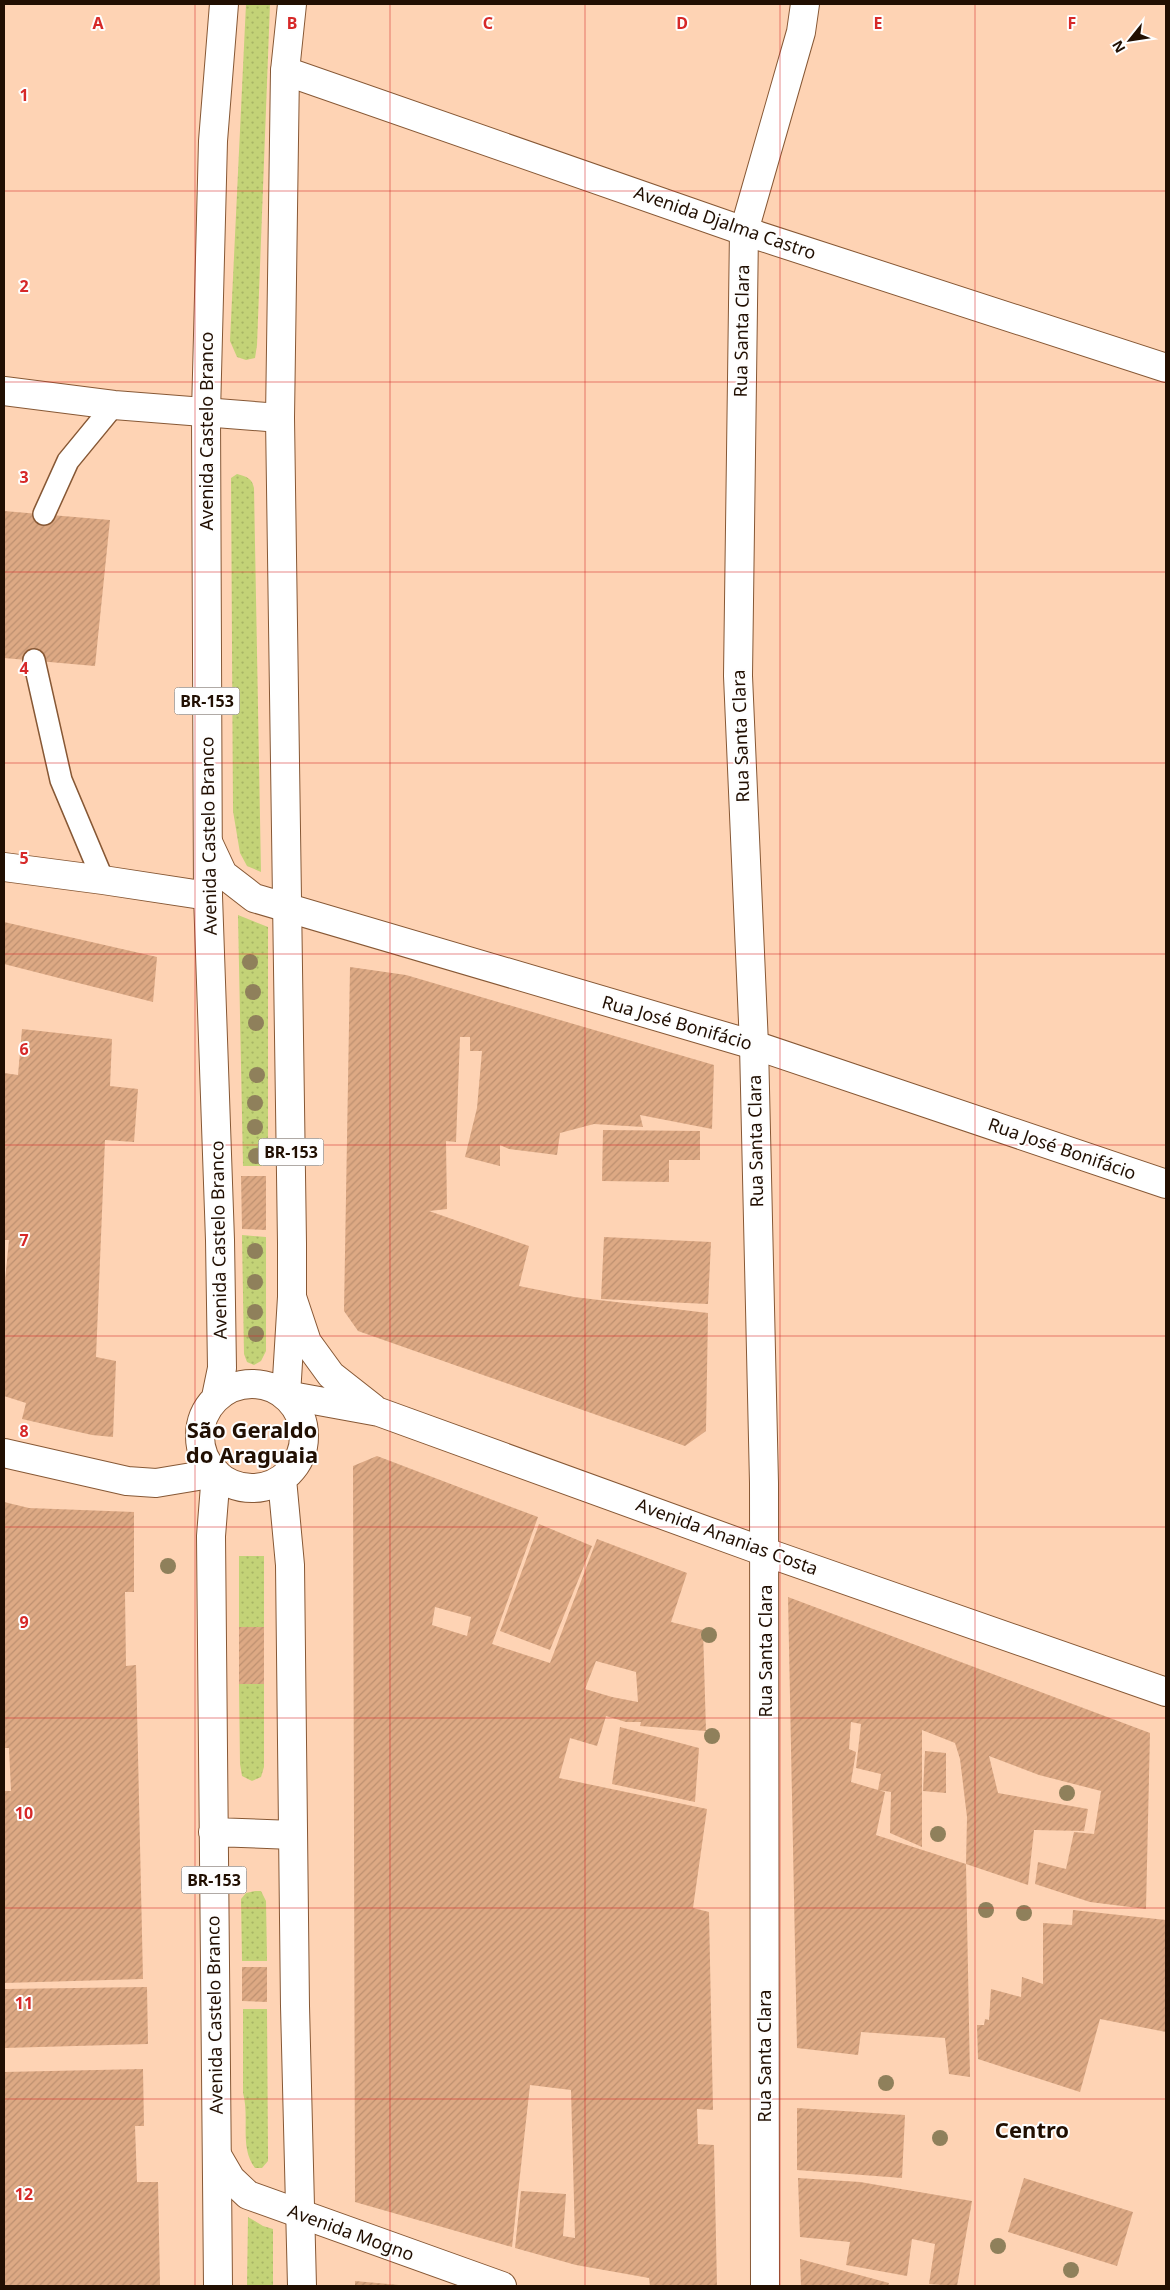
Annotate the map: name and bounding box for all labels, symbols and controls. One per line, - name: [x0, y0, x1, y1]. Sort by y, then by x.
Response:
- text: A: [92, 12, 104, 34]
- text: B: [287, 12, 297, 34]
- text: C: [483, 12, 493, 34]
- text: D: [676, 12, 688, 34]
- text: E: [874, 12, 883, 34]
- text: F: [1068, 12, 1076, 34]
- north arrow: [1105, 15, 1155, 65]
- text: N: [1107, 37, 1129, 56]
- text: 1: [19, 84, 29, 106]
- street label: Avenida Djalma Castro: [631, 180, 820, 265]
- street label: Rua Santa Clara: [728, 264, 754, 398]
- text: 2: [19, 275, 29, 297]
- street label: Avenida Castelo Branco: [194, 332, 218, 530]
- text: 3: [19, 466, 29, 488]
- text: 4: [19, 657, 29, 679]
- street label: Rua Santa Clara: [726, 669, 754, 803]
- road number: BR-153: [174, 688, 240, 714]
- street label: Avenida Castelo Branco: [194, 736, 222, 936]
- text: 5: [19, 847, 29, 869]
- street label: Rua José Bonifácio: [599, 989, 755, 1055]
- text: 6: [19, 1038, 29, 1060]
- street label: Rua Santa Clara: [742, 1074, 768, 1208]
- street label: Rua José Bonifácio: [985, 1111, 1140, 1185]
- road number: BR-153: [258, 1138, 324, 1166]
- street label: Avenida Castelo Branco: [204, 1140, 232, 1340]
- text: 7: [19, 1229, 29, 1251]
- district label: São Geraldo do Araguaia: [186, 1414, 318, 1469]
- text: 8: [19, 1420, 29, 1442]
- street label: Avenida Ananias Costa: [633, 1492, 822, 1580]
- street label: Rua Santa Clara: [753, 1585, 777, 1717]
- text: 9: [19, 1611, 29, 1633]
- text: 10: [15, 1802, 33, 1824]
- road number: BR-153: [182, 1866, 246, 1894]
- street label: Avenida Castelo Branco: [200, 1915, 228, 2115]
- street label: Rua Santa Clara: [752, 1990, 776, 2122]
- text: 11: [15, 1992, 33, 2014]
- district label: Centro: [995, 2114, 1069, 2144]
- text: 12: [15, 2183, 33, 2205]
- street label: Avenida Mogno: [285, 2198, 418, 2266]

